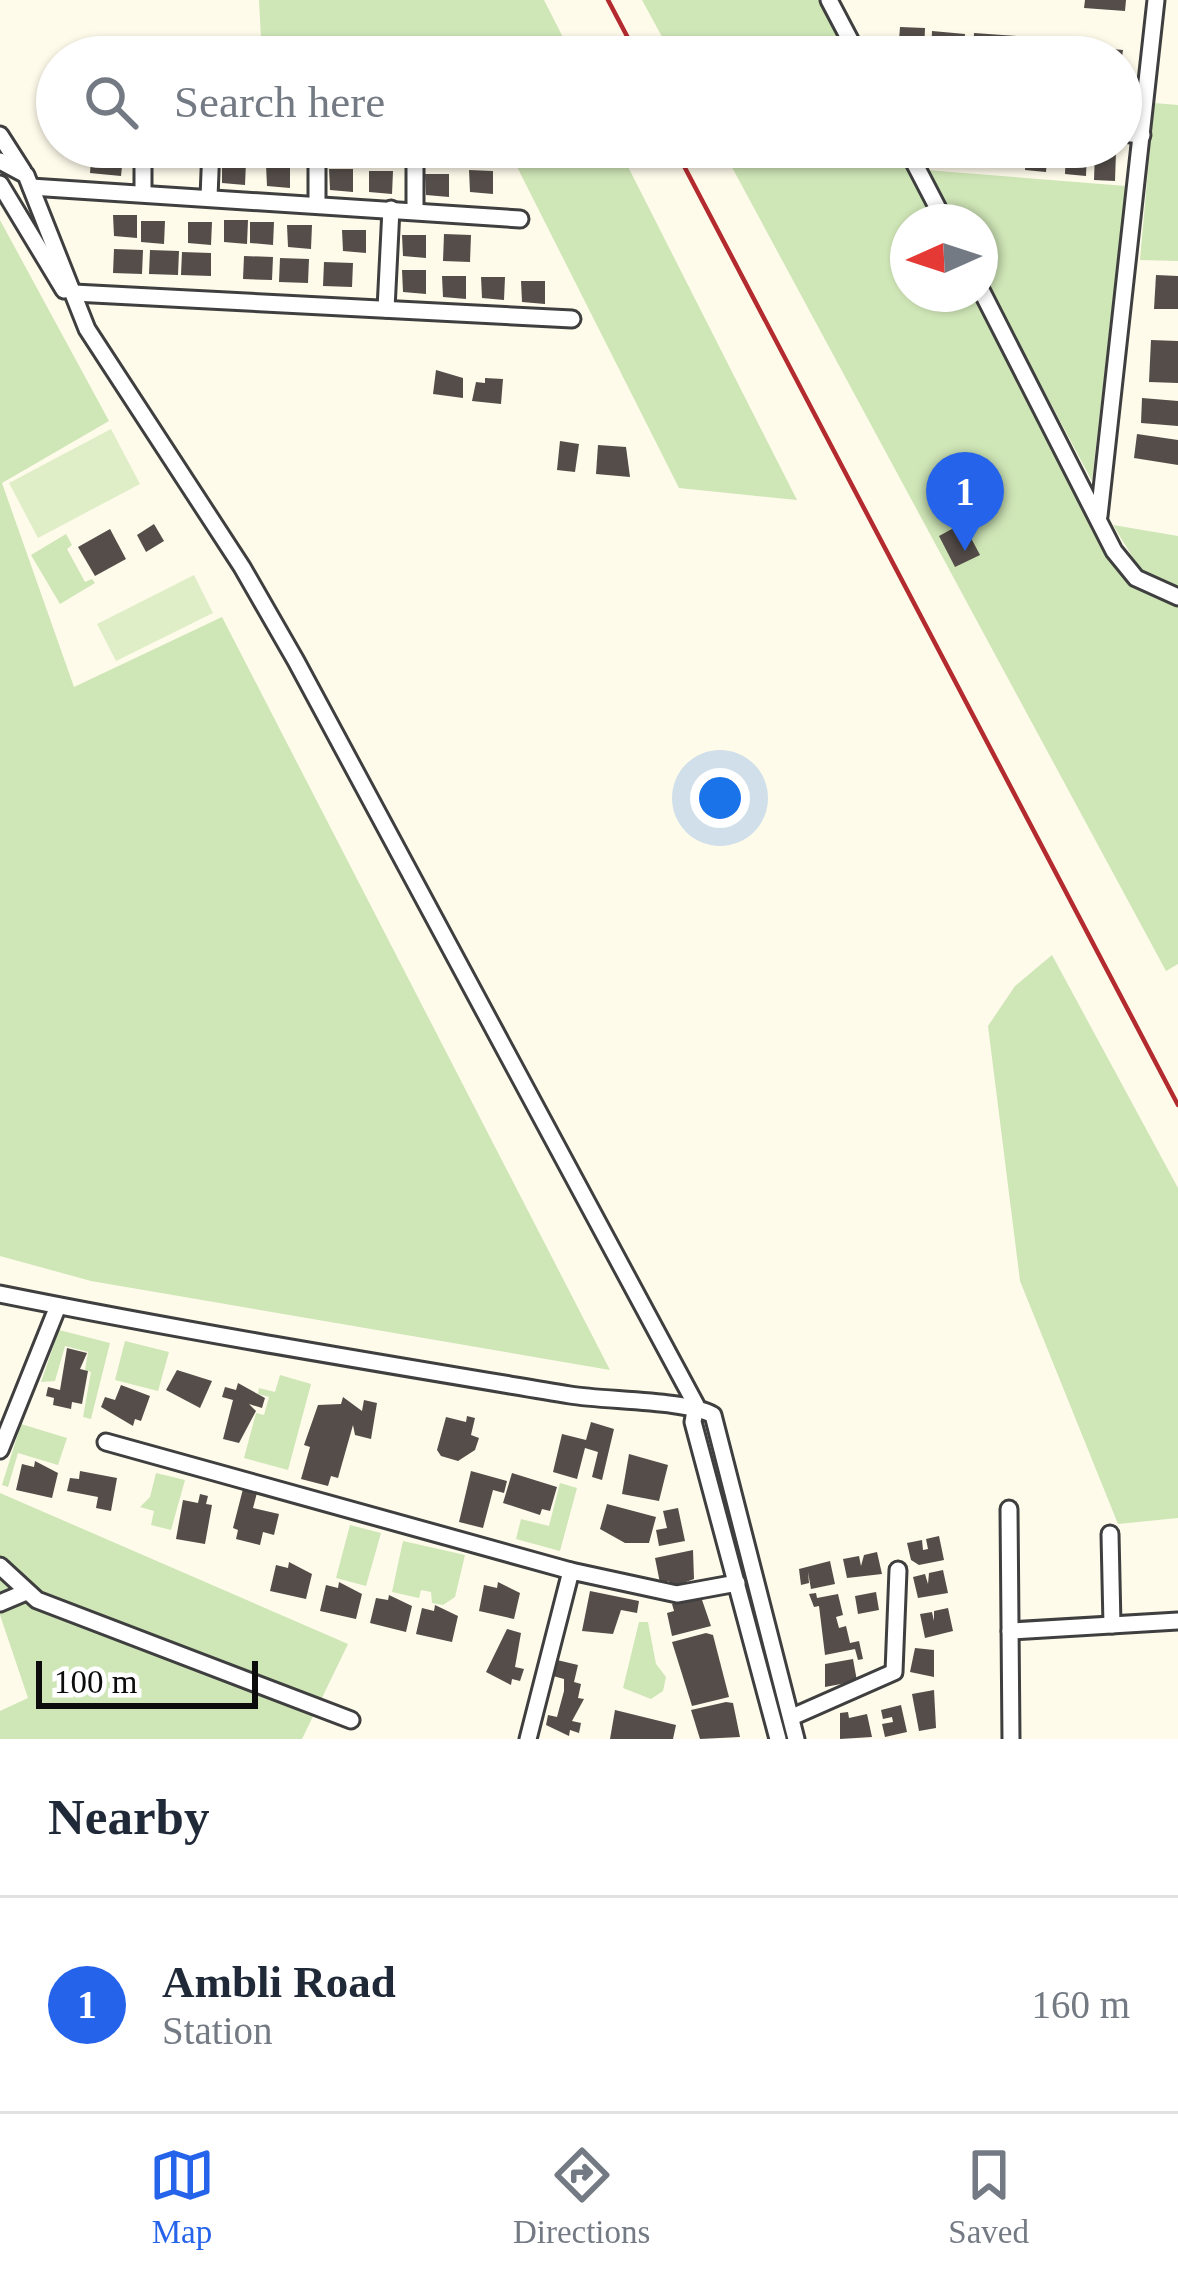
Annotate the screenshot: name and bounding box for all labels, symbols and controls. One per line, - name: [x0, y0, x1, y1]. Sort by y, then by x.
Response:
- search box: [36, 36, 1142, 168]
- icon: search: [78, 69, 144, 135]
- text: Search here: [174, 77, 385, 127]
- north arrow: [890, 204, 998, 312]
- pin: 1: [926, 452, 1004, 551]
- your location: [690, 768, 750, 828]
- scale bar: [36, 1655, 258, 1708]
- text: 100 m: [54, 1664, 137, 1700]
- text: Nearby: [48, 1789, 209, 1845]
- text: Ambli Road: [162, 1957, 396, 2007]
- text: 1: [77, 1983, 97, 2026]
- text: 160 m: [1031, 1983, 1130, 2026]
- text: Station: [162, 2009, 273, 2052]
- tab: Map: [149, 2142, 215, 2251]
- tab: Directions: [513, 2142, 650, 2251]
- tab: Saved: [948, 2142, 1029, 2251]

